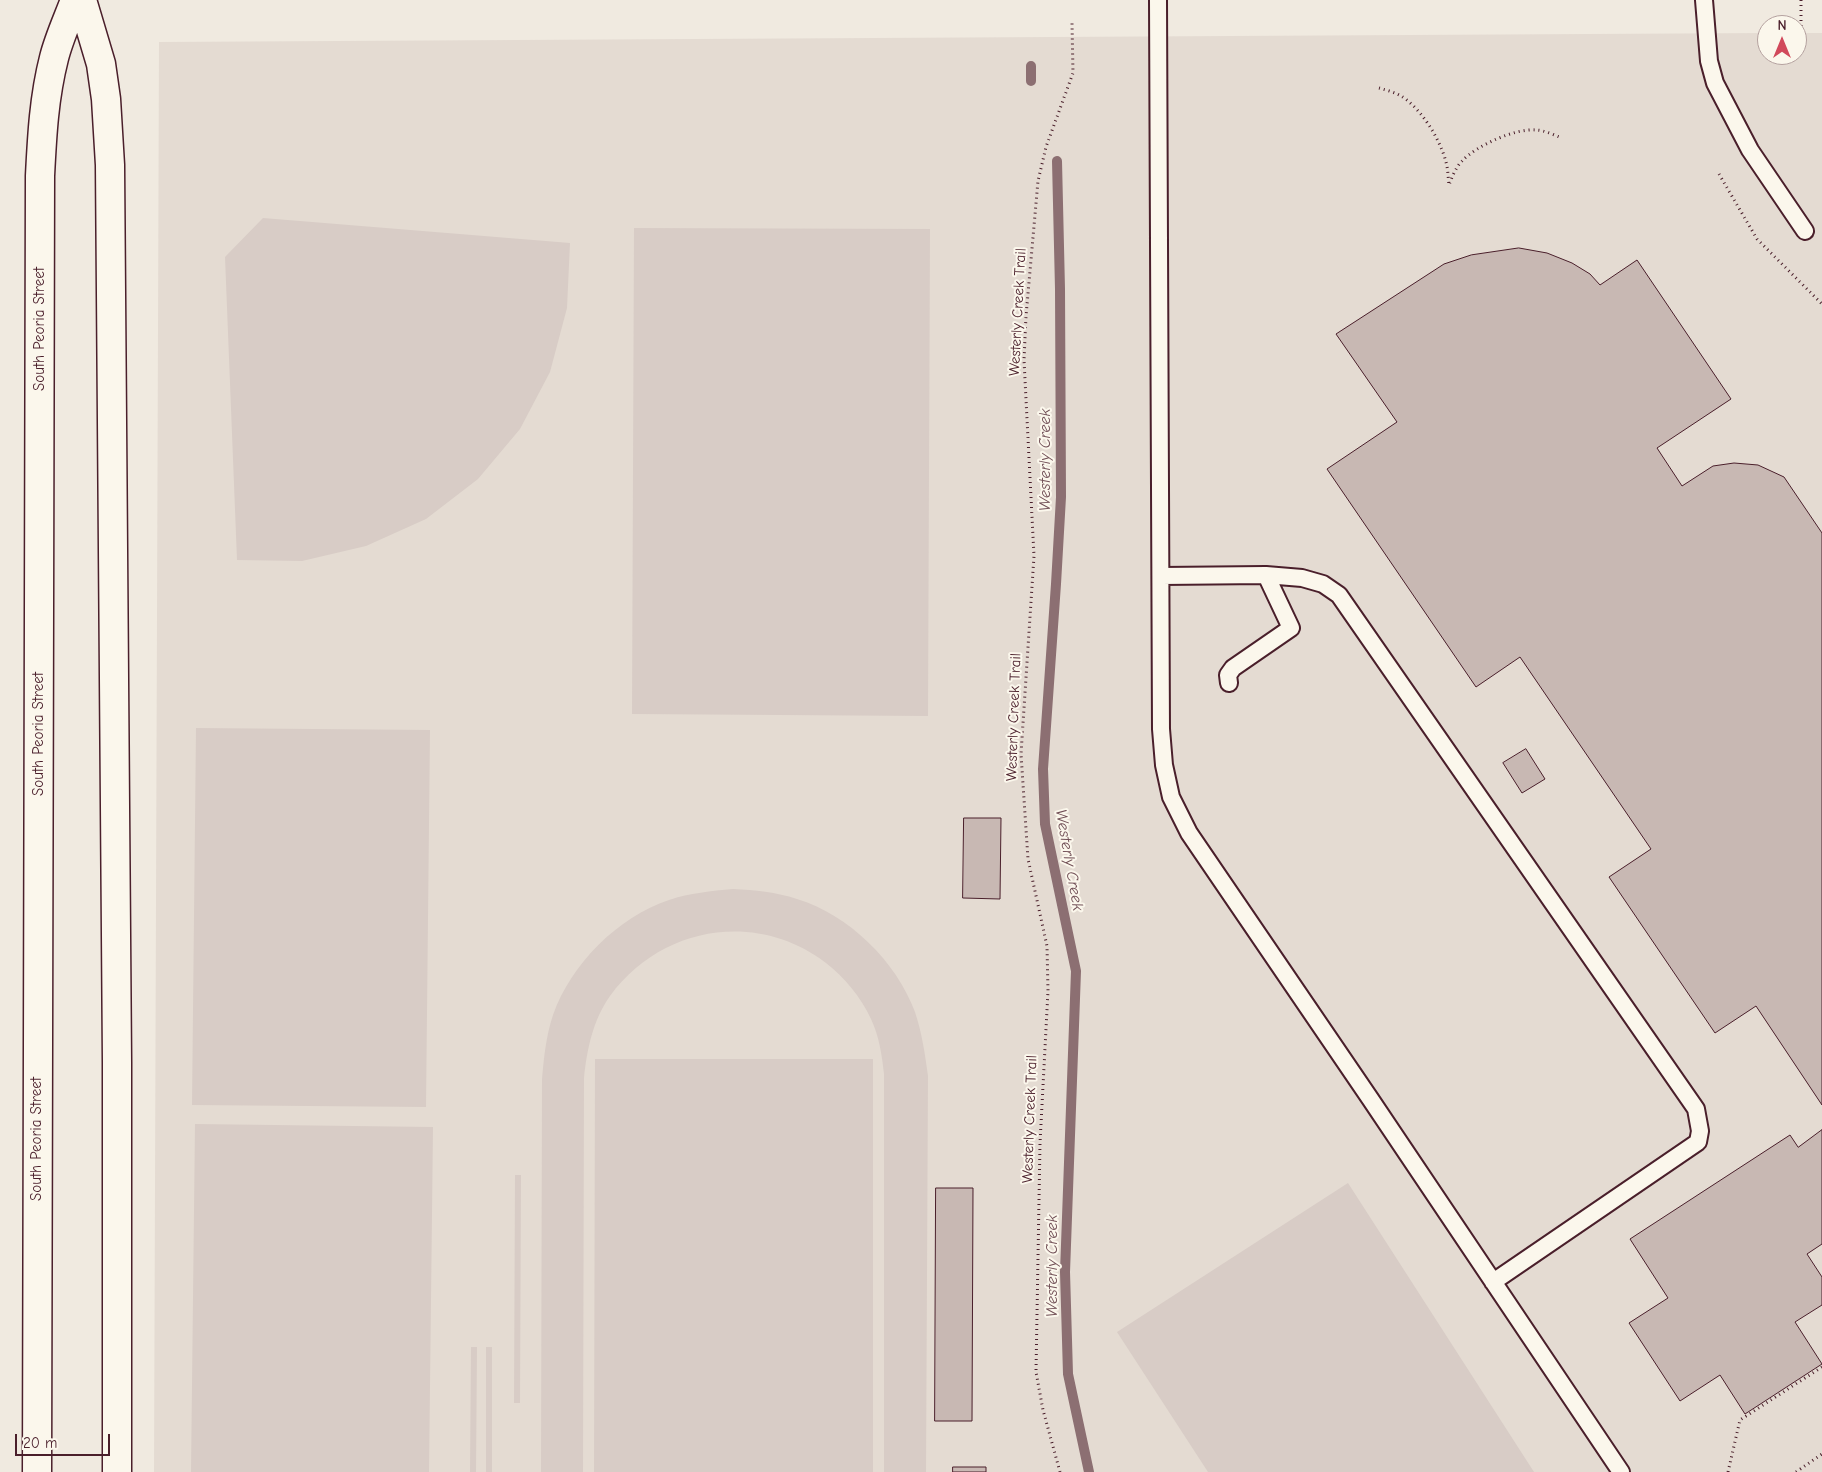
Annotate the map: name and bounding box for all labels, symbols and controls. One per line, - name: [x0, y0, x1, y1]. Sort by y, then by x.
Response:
- north arrow: [1757, 15, 1807, 65]
- text: N: [1777, 17, 1787, 34]
- street label: Westerly Creek Trail: [1006, 248, 1030, 376]
- street label: South Peoria Street: [31, 267, 49, 391]
- water label: Westerly Creek: [1035, 409, 1055, 511]
- street label: Westerly Creek Trail: [1003, 653, 1025, 781]
- street label: South Peoria Street: [30, 672, 48, 796]
- water label: Westerly Creek: [1051, 808, 1087, 912]
- street label: Westerly Creek Trail: [1019, 1055, 1041, 1183]
- street label: South Peoria Street: [28, 1077, 46, 1201]
- water label: Westerly Creek: [1042, 1215, 1062, 1317]
- scale bar: [18, 1424, 112, 1456]
- text: 20 m: [23, 1434, 57, 1452]

